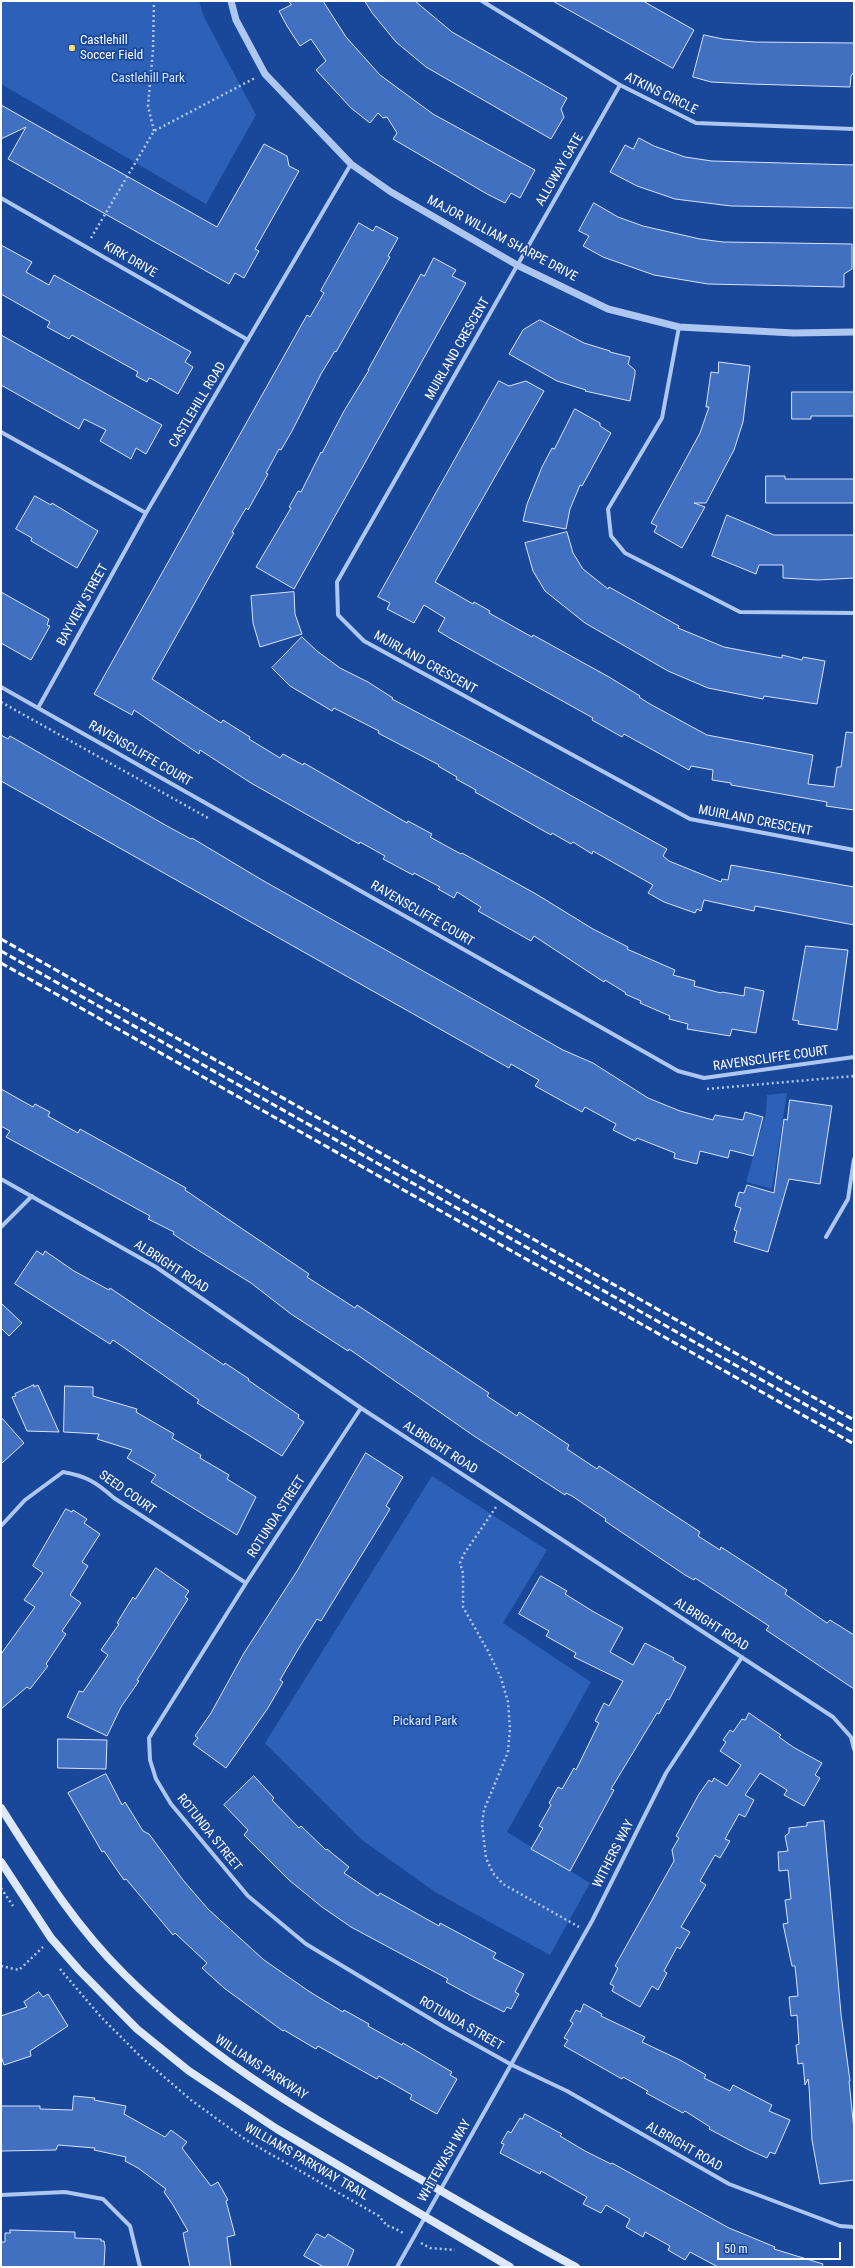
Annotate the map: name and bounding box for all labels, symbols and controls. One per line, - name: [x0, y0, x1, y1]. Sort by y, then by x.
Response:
- place label: Castlehill Soccer Field: [80, 33, 143, 64]
- marker: Castlehill Soccer Field: [67, 43, 77, 53]
- street label: ATKINS CIRCLE: [622, 70, 700, 118]
- park label: Castlehill Park: [111, 71, 185, 87]
- street label: ALLOWAY GATE: [533, 131, 587, 209]
- street label: MAJOR WILLIAM SHARPE DRIVE: [424, 193, 580, 285]
- street label: KIRK DRIVE: [101, 239, 159, 281]
- street label: MUIRLAND CRESCENT: [422, 295, 494, 403]
- street label: CASTLEHILL ROAD: [166, 359, 230, 451]
- street label: BAYVIEW STREET: [54, 561, 112, 649]
- street label: MUIRLAND CRESCENT: [371, 628, 479, 698]
- street label: RAVENSCLIFFE COURT: [86, 718, 194, 790]
- street label: MUIRLAND CRESCENT: [697, 802, 813, 840]
- street label: RAVENSCLIFFE COURT: [368, 878, 476, 950]
- street label: RAVENSCLIFFE COURT: [712, 1043, 830, 1075]
- street label: ALBRIGHT ROAD: [131, 1237, 211, 1297]
- street label: ALBRIGHT ROAD: [400, 1418, 480, 1478]
- street label: SEED COURT: [96, 1468, 158, 1518]
- street label: ROTUNDA STREET: [245, 1473, 309, 1561]
- street label: ALBRIGHT ROAD: [671, 1595, 751, 1655]
- park label: Pickard Park: [393, 1714, 457, 1730]
- street label: ROTUNDA STREET: [173, 1791, 245, 1875]
- street label: WITHERS WAY: [590, 1817, 638, 1891]
- street label: ROTUNDA STREET: [416, 1994, 506, 2054]
- street label: WILLIAMS PARKWAY: [212, 2032, 310, 2104]
- street label: WHITEWASH WAY: [415, 2117, 475, 2205]
- street label: ALBRIGHT ROAD: [643, 2119, 725, 2175]
- street label: WILLIAMS PARKWAY TRAIL: [241, 2120, 371, 2204]
- scale bar: [719, 2234, 843, 2260]
- text: 50 m: [724, 2242, 748, 2256]

